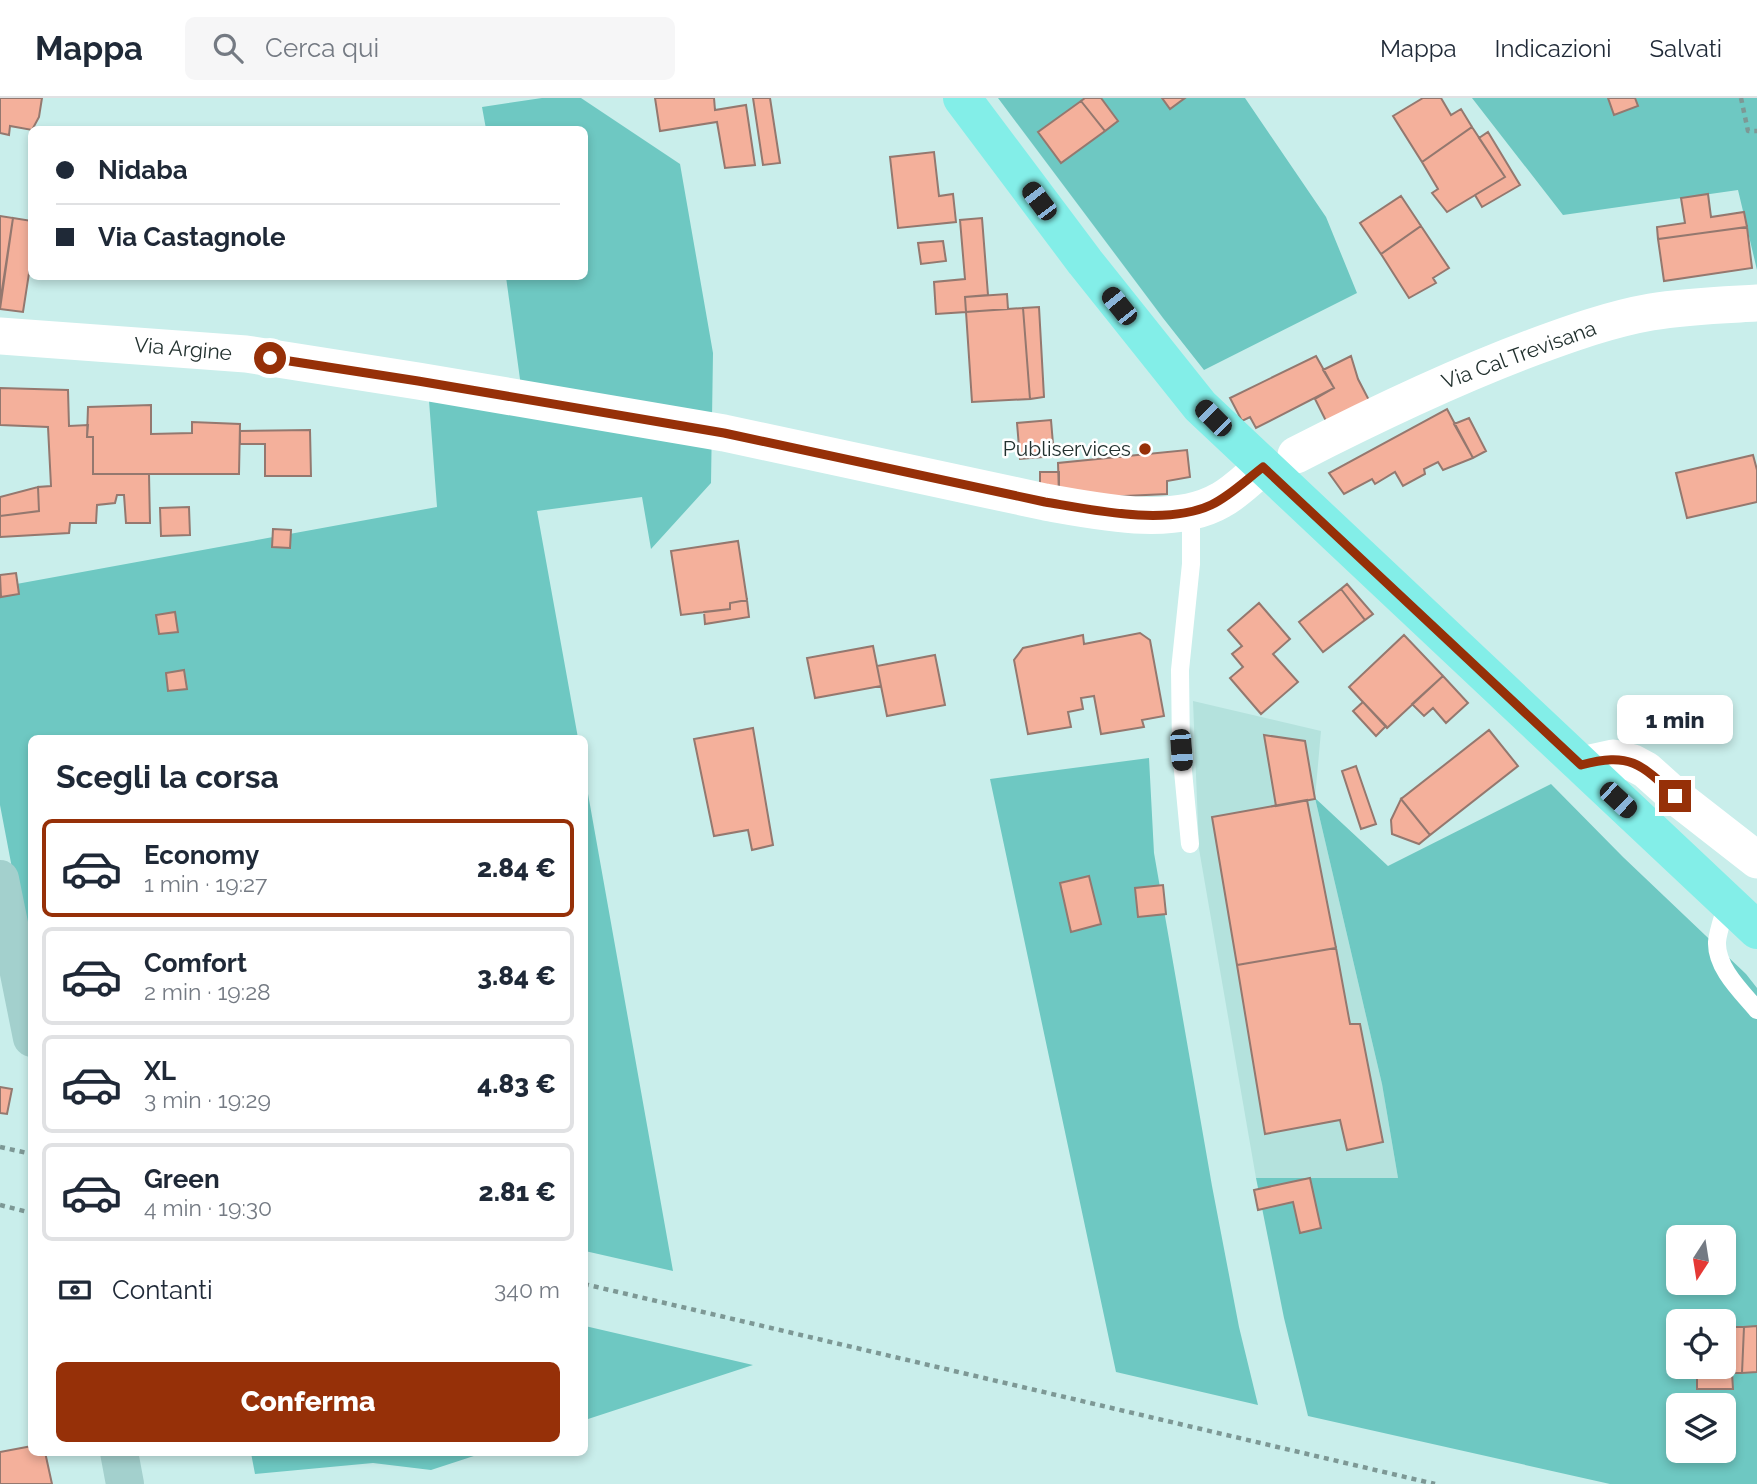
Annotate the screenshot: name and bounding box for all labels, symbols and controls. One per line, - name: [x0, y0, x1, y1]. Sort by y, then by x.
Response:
- search box: [185, 17, 675, 80]
- text: Mappa: [35, 29, 143, 68]
- icon: search: [209, 29, 247, 67]
- text: Cerca qui: [265, 33, 379, 63]
- text: Mappa: [1380, 34, 1457, 63]
- text: Indicazioni: [1495, 34, 1612, 63]
- text: Salvati: [1650, 34, 1722, 63]
- text: Nidaba: [98, 155, 188, 185]
- car: [1018, 178, 1061, 224]
- text: Via Castagnole: [98, 222, 286, 252]
- car: [1098, 283, 1141, 329]
- street label: Via Cal Trevisana: [1438, 315, 1599, 394]
- street label: Via Argine: [133, 332, 233, 365]
- route start: [254, 342, 286, 374]
- car: [1191, 396, 1236, 440]
- place label: Publiservices: [1003, 436, 1131, 461]
- marker: Publiservices: [1137, 441, 1153, 457]
- callout: 1 min: [1617, 694, 1733, 744]
- text: 1 min: [1645, 706, 1705, 733]
- car: [1170, 728, 1193, 772]
- text: Scegli la corsa: [56, 758, 279, 795]
- car: [1596, 778, 1641, 822]
- route end: [1659, 780, 1691, 812]
- icon: car: [60, 837, 123, 900]
- text: Economy: [144, 840, 259, 870]
- text: 2.84 €: [477, 853, 556, 883]
- text: 1 min · 19:27: [144, 870, 267, 897]
- icon: car: [60, 945, 123, 1008]
- text: Comfort: [144, 948, 247, 978]
- text: 3.84 €: [477, 961, 556, 991]
- text: 2 min · 19:28: [144, 978, 271, 1005]
- icon: car: [60, 1053, 123, 1116]
- text: XL: [144, 1056, 176, 1086]
- text: 4.83 €: [477, 1069, 556, 1099]
- text: 3 min · 19:29: [144, 1086, 271, 1113]
- icon: car: [60, 1161, 123, 1224]
- text: Green: [144, 1164, 220, 1194]
- text: 2.81 €: [479, 1177, 556, 1207]
- text: 4 min · 19:30: [144, 1194, 272, 1221]
- north arrow: [1666, 1225, 1736, 1295]
- map controls: [1666, 1225, 1736, 1463]
- icon: cash: [56, 1271, 94, 1309]
- text: Contanti: [112, 1275, 213, 1305]
- text: 340 m: [494, 1276, 560, 1303]
- button: locate: [1666, 1309, 1736, 1379]
- button: Conferma: [56, 1362, 560, 1442]
- button: layers: [1666, 1393, 1736, 1463]

